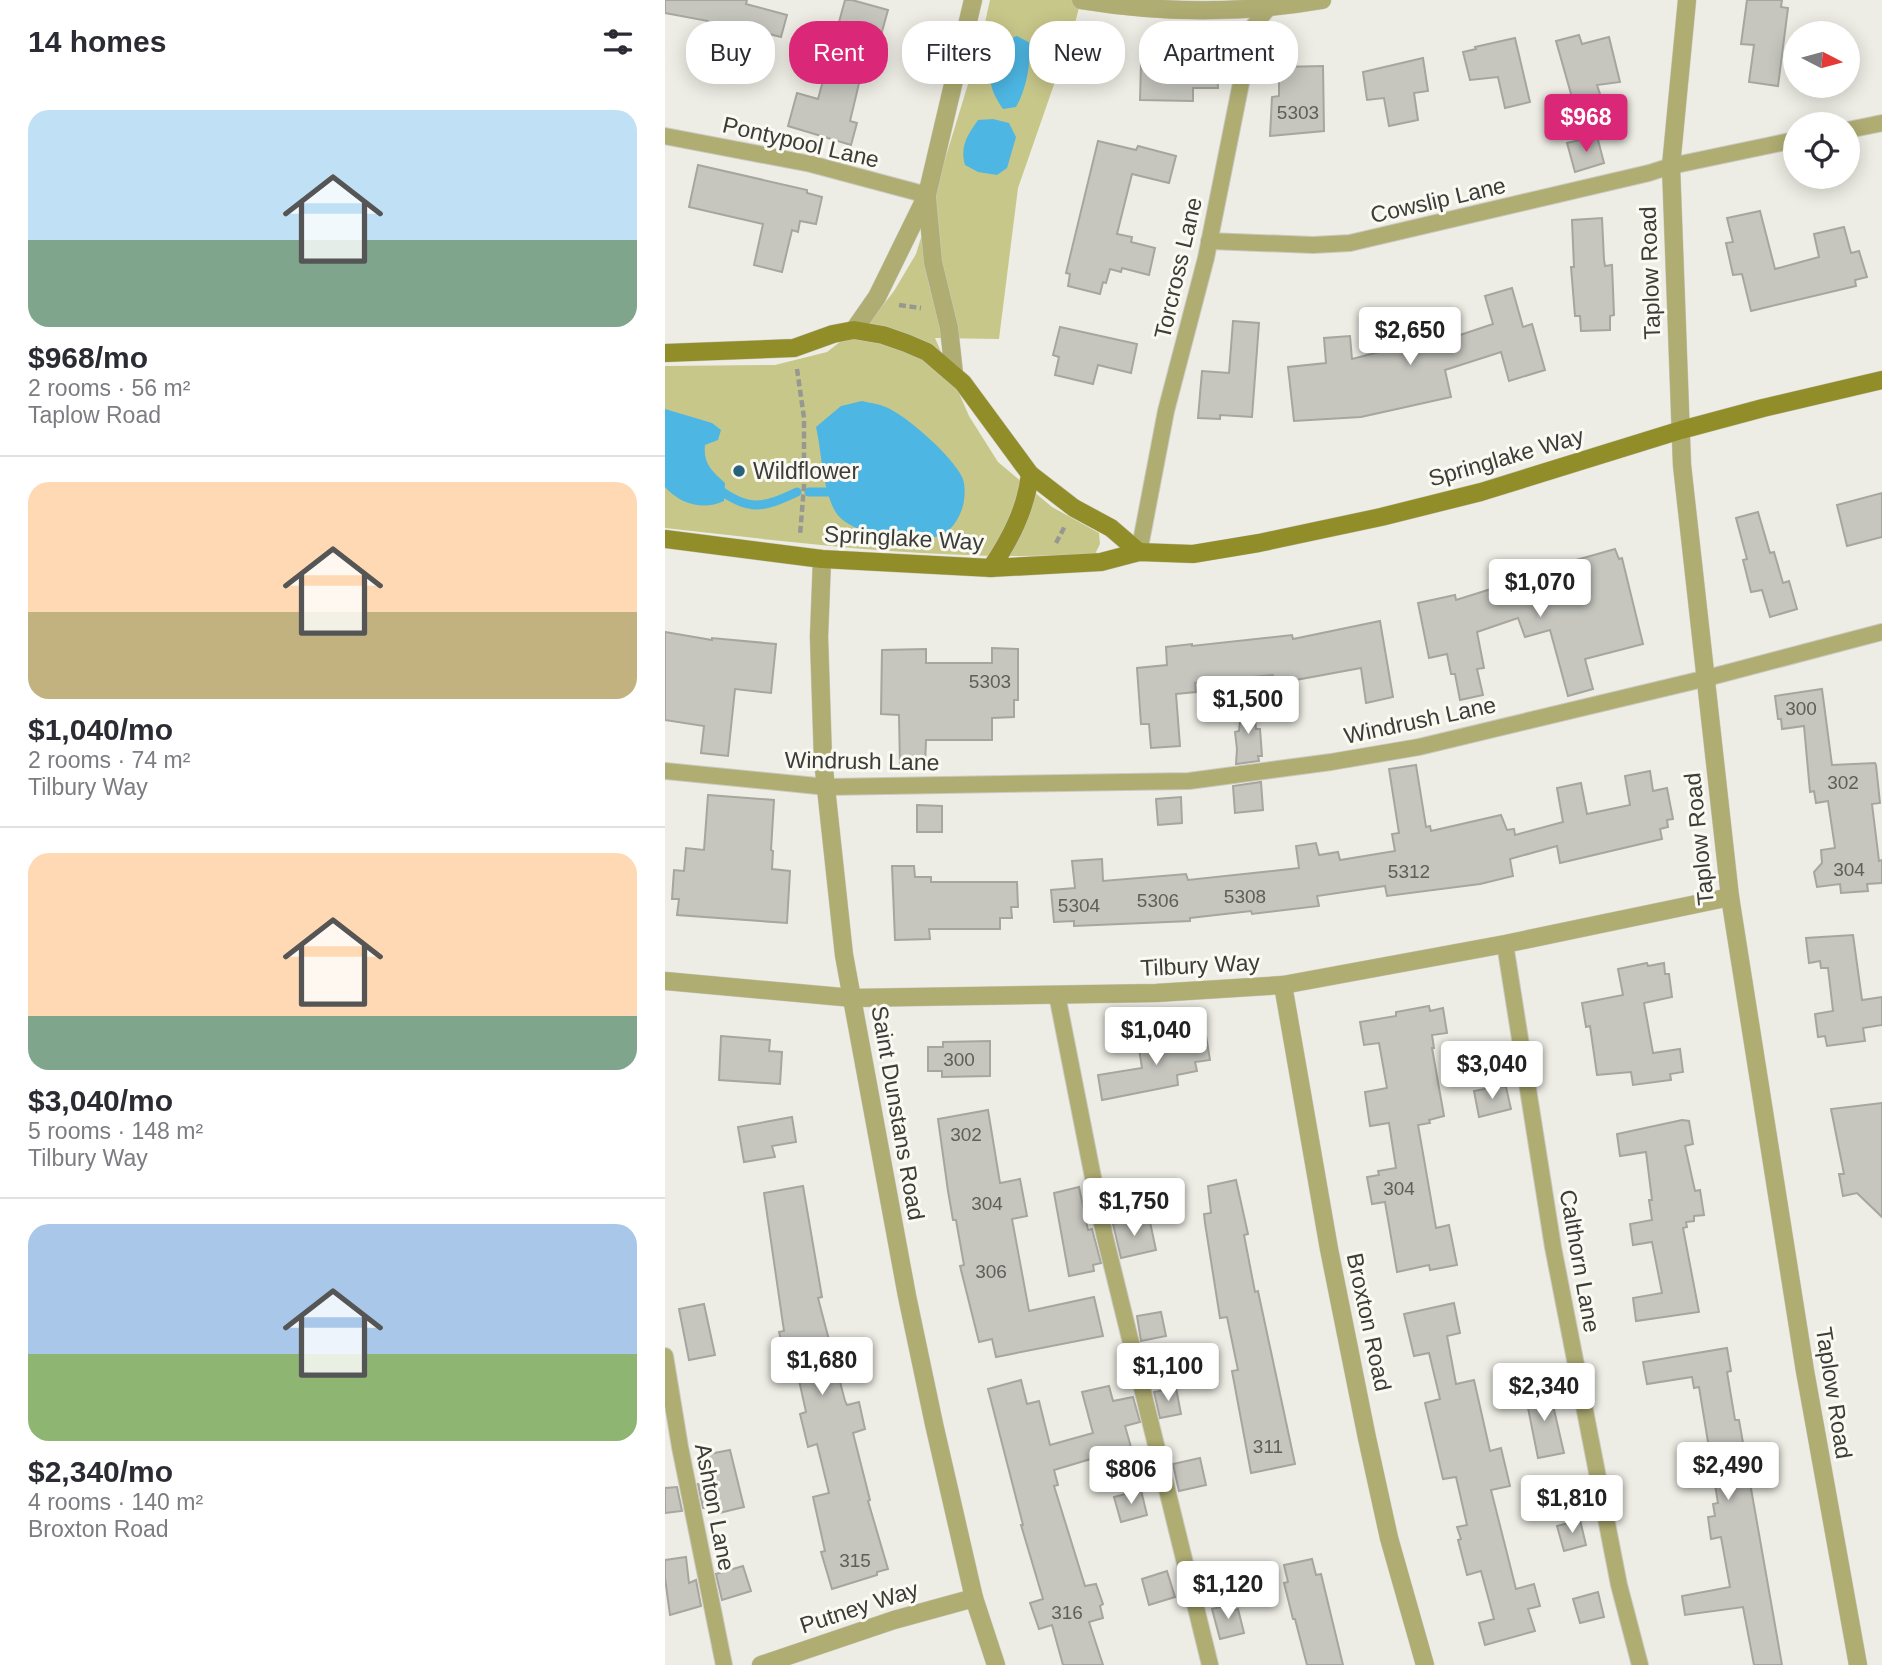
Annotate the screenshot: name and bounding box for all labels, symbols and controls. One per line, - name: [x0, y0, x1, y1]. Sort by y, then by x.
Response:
- chip: Buy: [686, 21, 775, 84]
- chip: Rent: [789, 21, 888, 84]
- chip: Filters: [902, 21, 1015, 84]
- chip: New: [1029, 21, 1125, 84]
- chip: Apartment: [1139, 21, 1298, 84]
- north arrow: [1783, 21, 1860, 98]
- map controls: [1783, 21, 1860, 189]
- icon: filters: [599, 23, 637, 61]
- text: 14 homes: [28, 25, 166, 58]
- pin: $968: [1545, 94, 1627, 154]
- house number: 5303: [1277, 102, 1319, 123]
- text: $968: [1560, 104, 1612, 130]
- street label: Pontypool Lane: [720, 111, 882, 173]
- button: locate: [1783, 112, 1860, 189]
- icon: home: [270, 156, 396, 282]
- street label: Cowslip Lane: [1368, 172, 1508, 228]
- street label: Torcross Lane: [1149, 195, 1207, 341]
- street label: Taplow Road: [1635, 206, 1665, 340]
- pin: $2,650: [1353, 308, 1467, 367]
- text: $2,650: [1375, 317, 1445, 343]
- text: $968/mo: [28, 341, 148, 374]
- text: 2 rooms · 56 m²: [28, 375, 190, 401]
- text: Taplow Road: [28, 402, 161, 428]
- street label: Springlake Way: [1425, 422, 1587, 492]
- place label: Wildflower: [753, 458, 859, 484]
- marker: Wildflower: [731, 463, 747, 479]
- street label: Springlake Way: [823, 521, 985, 555]
- icon: home: [270, 528, 396, 654]
- pin: $1,070: [1483, 560, 1597, 619]
- text: $1,070: [1505, 569, 1575, 595]
- house number: 5303: [969, 671, 1011, 692]
- pin: $1,500: [1191, 676, 1305, 736]
- text: $1,500: [1213, 686, 1283, 712]
- street label: Windrush Lane: [1342, 691, 1498, 749]
- house number: 300: [1785, 698, 1817, 719]
- text: $1,040/mo: [28, 713, 173, 746]
- text: 2 rooms · 74 m²: [28, 747, 190, 773]
- street label: Windrush Lane: [784, 747, 940, 775]
- street label: Taplow Road: [1679, 772, 1719, 906]
- house number: 302: [1827, 772, 1859, 793]
- text: Tilbury Way: [28, 774, 148, 800]
- house number: 304: [1833, 859, 1865, 880]
- house number: 5312: [1388, 861, 1430, 882]
- house number: 5308: [1224, 886, 1266, 907]
- house number: 5306: [1137, 890, 1179, 911]
- house number: 5304: [1058, 895, 1101, 916]
- icon: home: [270, 899, 396, 1025]
- street label: Tilbury Way: [1140, 949, 1261, 981]
- street label: Saint Dunstans Road: [866, 1004, 930, 1222]
- pin: $1,040: [1099, 1007, 1213, 1067]
- text: $1,040: [1121, 1017, 1191, 1043]
- pin: $3,040: [1435, 1042, 1549, 1101]
- house number: 300: [943, 1049, 975, 1070]
- text: $3,040: [1457, 1051, 1527, 1077]
- text: $3,040/mo: [28, 1084, 173, 1117]
- text: 5 rooms · 148 m²: [28, 1118, 203, 1144]
- house number: 302: [950, 1124, 982, 1145]
- text: Tilbury Way: [28, 1145, 148, 1171]
- pin: $1,750: [1077, 1178, 1191, 1238]
- house number: 304: [1383, 1178, 1415, 1199]
- text: $1,750: [1099, 1188, 1169, 1214]
- street label: Calthorn Lane: [1555, 1188, 1605, 1334]
- house number: 304: [971, 1193, 1003, 1214]
- street label: Broxton Road: [1342, 1251, 1396, 1393]
- house number: 306: [975, 1261, 1007, 1282]
- icon: home: [270, 1270, 396, 1396]
- street label: Taplow Road: [1811, 1325, 1857, 1461]
- pin: $1,680: [765, 1338, 879, 1397]
- pin: $1,100: [1111, 1344, 1225, 1403]
- text: $1,680: [787, 1347, 857, 1373]
- text: $1,100: [1133, 1353, 1203, 1379]
- pin: $2,340: [1487, 1364, 1601, 1423]
- text: $2,340: [1509, 1373, 1579, 1399]
- house number: 311: [1253, 1436, 1283, 1457]
- street label: Ashton Lane: [690, 1441, 740, 1573]
- pin: $2,490: [1671, 1442, 1785, 1502]
- pin: $806: [1090, 1446, 1172, 1506]
- text: $2,490: [1693, 1452, 1763, 1478]
- text: $2,340/mo: [28, 1455, 173, 1488]
- text: $806: [1105, 1456, 1157, 1482]
- pin: $1,810: [1515, 1476, 1629, 1535]
- text: $1,810: [1537, 1485, 1607, 1511]
- text: 4 rooms · 140 m²: [28, 1489, 203, 1515]
- text: Broxton Road: [28, 1516, 169, 1542]
- house number: 315: [839, 1550, 871, 1571]
- pin: $1,120: [1171, 1562, 1285, 1621]
- text: $1,120: [1193, 1571, 1263, 1597]
- street label: Putney Way: [796, 1575, 922, 1638]
- house number: 316: [1051, 1602, 1083, 1623]

